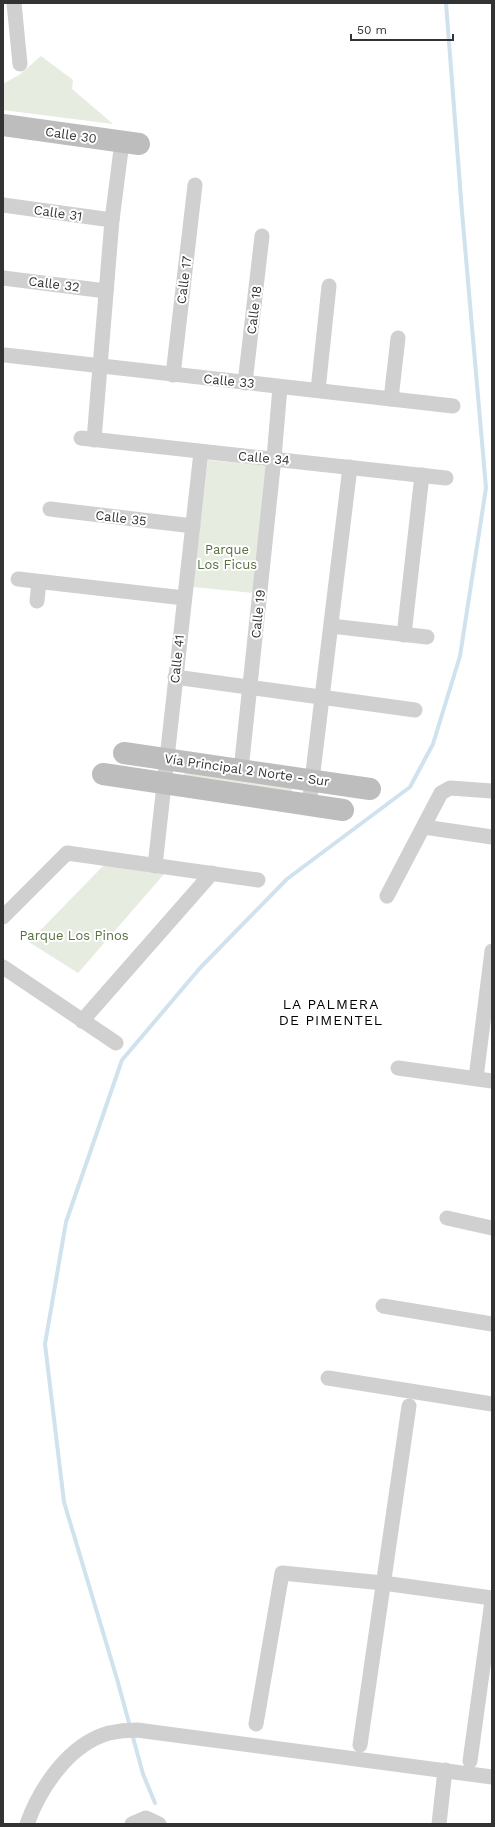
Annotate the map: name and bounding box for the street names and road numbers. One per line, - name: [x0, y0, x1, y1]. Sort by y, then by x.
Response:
- street label: Calle 30: [44, 124, 98, 146]
- street label: Calle 31: [33, 202, 83, 224]
- street label: Calle 17: [174, 255, 194, 305]
- street label: Calle 32: [28, 273, 80, 295]
- street label: Calle 18: [244, 285, 264, 335]
- street label: Calle 33: [203, 371, 255, 391]
- street label: Calle 34: [238, 448, 290, 468]
- street label: Calle 35: [95, 507, 147, 529]
- street label: Calle 19: [248, 589, 268, 639]
- street label: Calle 41: [167, 634, 187, 684]
- street label: Vía Principal 2 Norte - Sur: [164, 751, 330, 789]

